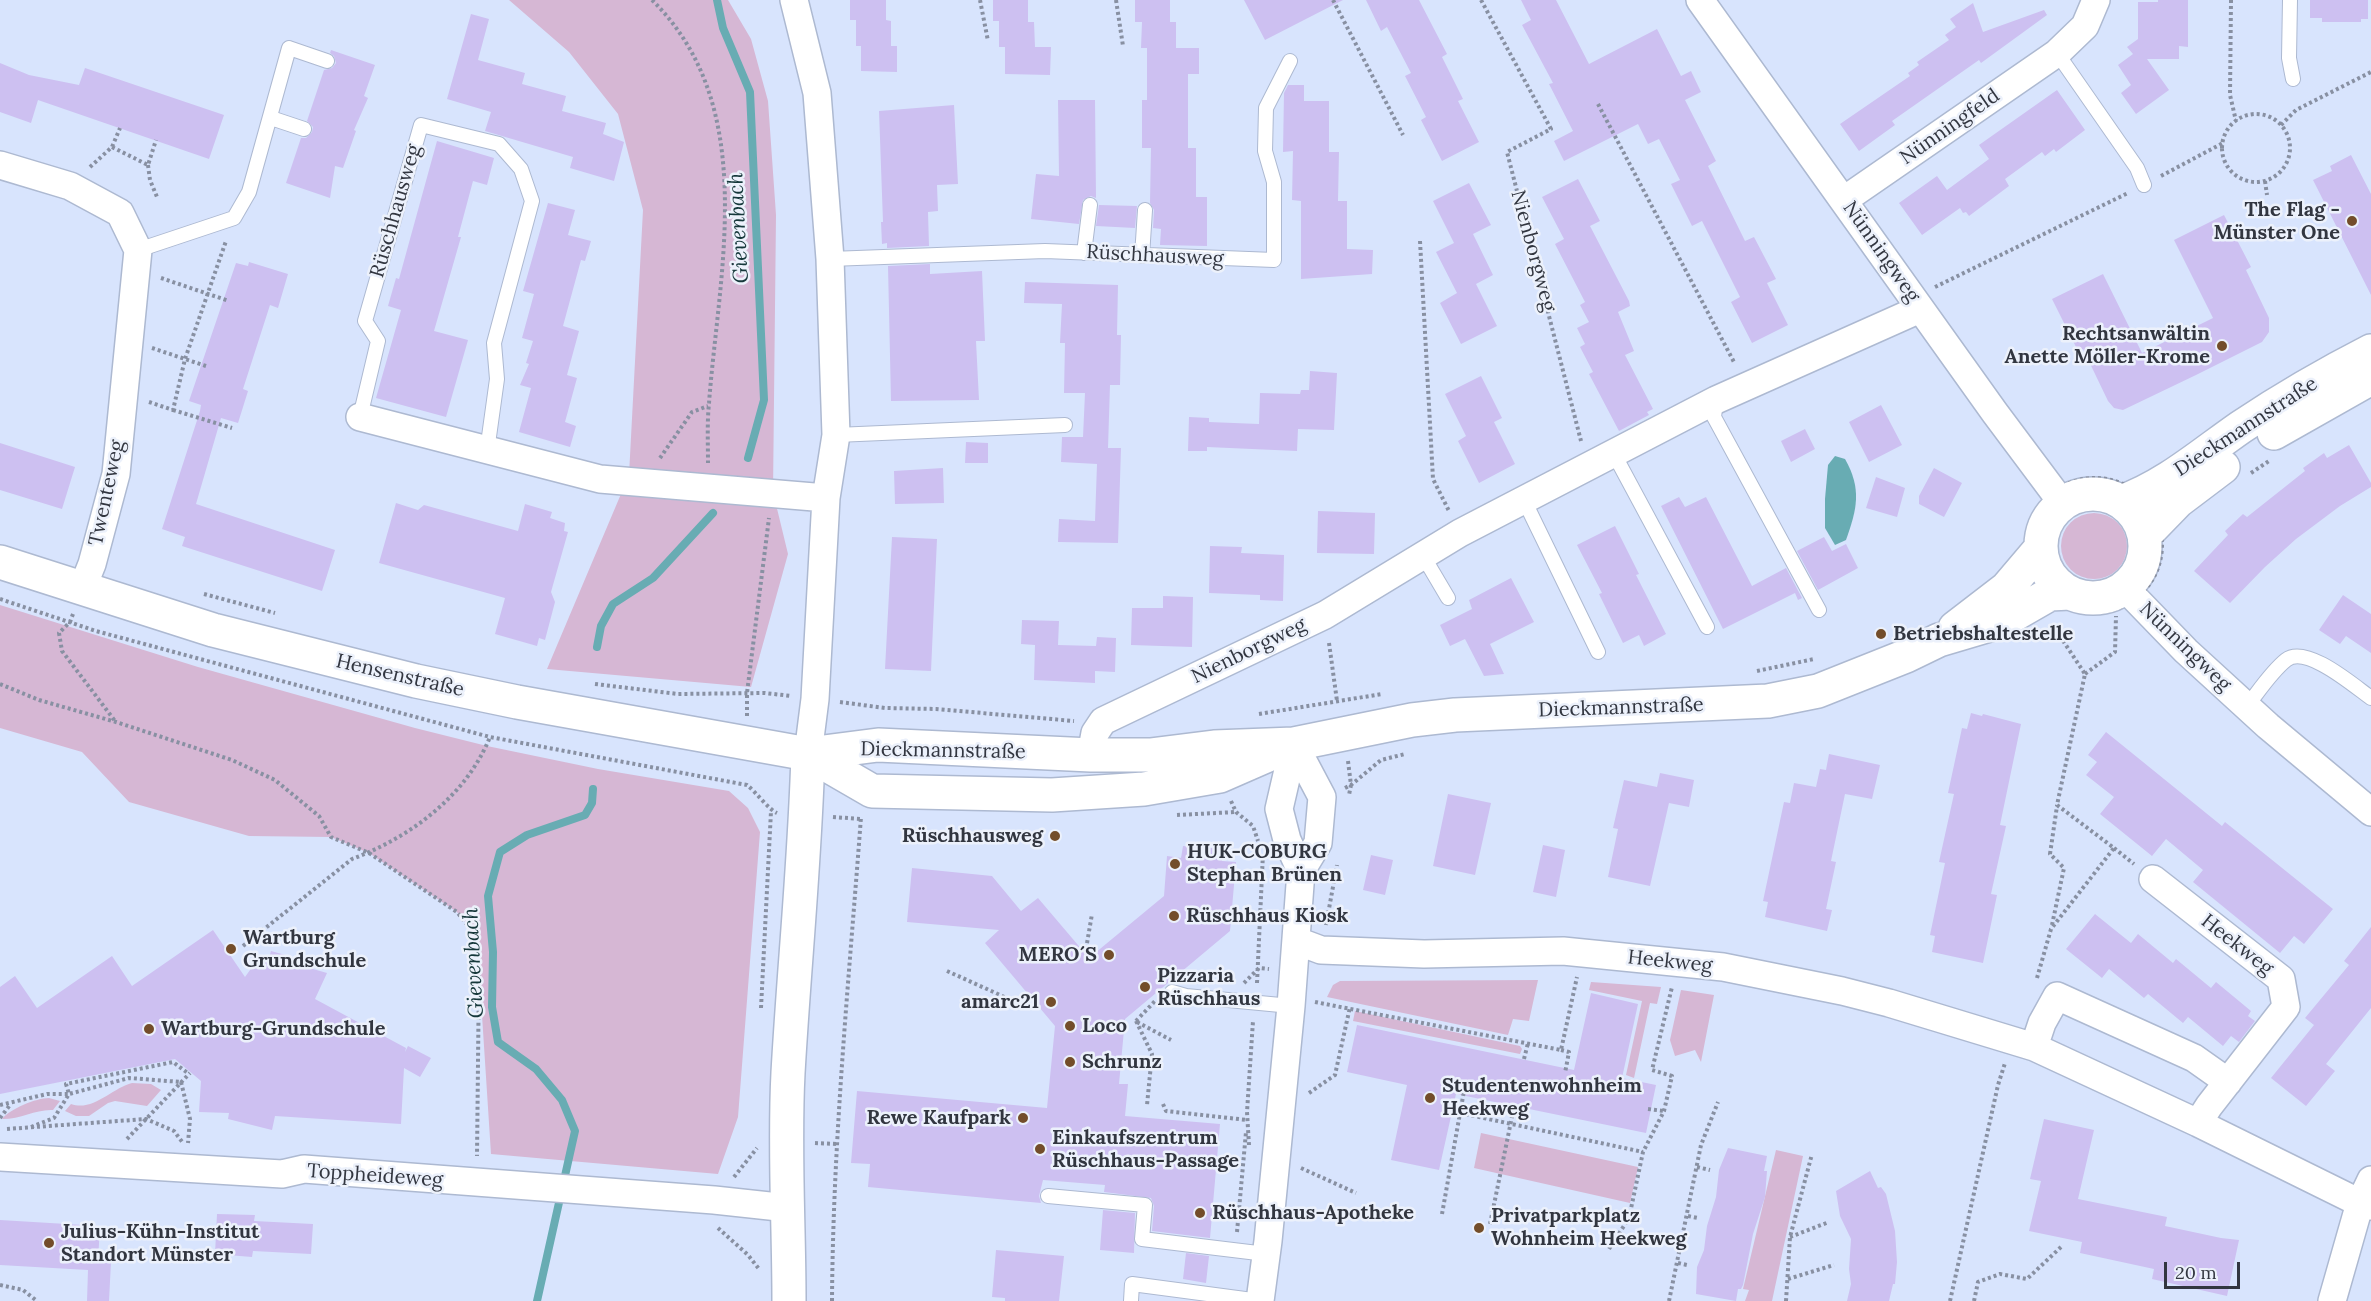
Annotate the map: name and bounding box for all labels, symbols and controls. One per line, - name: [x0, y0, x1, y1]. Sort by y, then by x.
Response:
- street label: Nünningfeld: [1896, 84, 2004, 170]
- street label: Rüschhausweg: [366, 142, 426, 280]
- water label: Gievenbach: [724, 172, 754, 284]
- street label: Nienborgweg: [1505, 188, 1561, 314]
- street label: Nünningweg: [1837, 197, 1925, 307]
- place label: The Flag - Münster One: [2213, 198, 2340, 245]
- marker: The Flag - Münster One: [2345, 214, 2359, 228]
- street label: Rüschhausweg: [1086, 240, 1224, 272]
- place label: Rechtsanwältin Anette Möller-Krome: [2005, 322, 2210, 369]
- marker: Rechtsanwältin Anette Möller-Krome: [2215, 339, 2229, 353]
- street label: Dieckmannstraße: [2170, 372, 2322, 482]
- street label: Twenteweg: [84, 438, 130, 548]
- street label: Nünningweg: [2134, 597, 2236, 697]
- street label: Nienborgweg: [1188, 613, 1310, 689]
- place label: Betriebshaltestelle: [1893, 622, 2073, 646]
- marker: Betriebshaltestelle: [1874, 627, 1888, 641]
- street label: Hensenstraße: [334, 650, 466, 702]
- street label: Dieckmannstraße: [1538, 693, 1704, 723]
- street label: Dieckmannstraße: [860, 738, 1026, 764]
- place label: Rüschhausweg: [902, 824, 1043, 848]
- marker: Rüschhausweg: [1048, 829, 1062, 843]
- place label: HUK-COBURG Stephan Brünen: [1187, 840, 1342, 887]
- marker: HUK-COBURG Stephan Brünen: [1168, 857, 1182, 871]
- place label: Rüschhaus Kiosk: [1186, 904, 1348, 928]
- water label: Gievenbach: [459, 907, 489, 1019]
- marker: Rüschhaus Kiosk: [1167, 909, 1181, 923]
- street label: Heekweg: [2196, 909, 2278, 981]
- place label: Wartburg Grundschule: [243, 926, 366, 973]
- marker: Wartburg Grundschule: [224, 942, 238, 956]
- place label: MERO´S: [1018, 943, 1097, 967]
- street label: Heekweg: [1626, 946, 1714, 978]
- marker: MERO´S: [1102, 948, 1116, 962]
- place label: Pizzaria Rüschhaus: [1157, 964, 1260, 1011]
- marker: Pizzaria Rüschhaus: [1138, 980, 1152, 994]
- place label: amarc21: [961, 990, 1039, 1014]
- marker: amarc21: [1044, 995, 1058, 1009]
- place label: Loco: [1082, 1014, 1127, 1038]
- place label: Wartburg-Grundschule: [161, 1017, 385, 1041]
- marker: Loco: [1063, 1019, 1077, 1033]
- marker: Wartburg-Grundschule: [142, 1022, 156, 1036]
- place label: Schrunz: [1082, 1050, 1162, 1074]
- marker: Schrunz: [1063, 1055, 1077, 1069]
- place label: Studentenwohnheim Heekweg: [1442, 1074, 1642, 1121]
- marker: Studentenwohnheim Heekweg: [1423, 1091, 1437, 1105]
- place label: Rewe Kaufpark: [867, 1106, 1011, 1130]
- marker: Rewe Kaufpark: [1016, 1111, 1030, 1125]
- place label: Einkaufszentrum Rüschhaus-Passage: [1052, 1126, 1239, 1173]
- marker: Einkaufszentrum Rüschhaus-Passage: [1033, 1142, 1047, 1156]
- street label: Toppheideweg: [306, 1159, 444, 1193]
- place label: Rüschhaus-Apotheke: [1212, 1201, 1414, 1225]
- place label: Privatparkplatz Wohnheim Heekweg: [1491, 1204, 1687, 1251]
- marker: Rüschhaus-Apotheke: [1193, 1206, 1207, 1220]
- place label: Julius-Kühn-Institut Standort Münster: [61, 1220, 259, 1267]
- marker: Privatparkplatz Wohnheim Heekweg: [1472, 1221, 1486, 1235]
- marker: Julius-Kühn-Institut Standort Münster: [42, 1236, 56, 1250]
- scale bar: [2167, 1250, 2244, 1288]
- text: 20 m: [2175, 1261, 2217, 1284]

